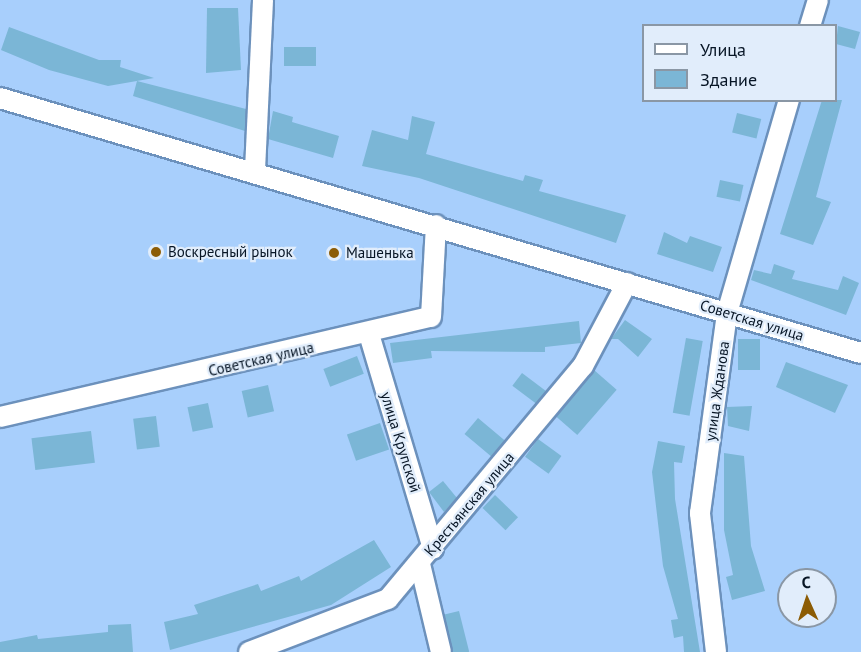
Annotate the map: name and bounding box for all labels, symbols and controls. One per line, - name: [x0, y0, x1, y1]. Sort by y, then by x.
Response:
- legend: [642, 24, 837, 102]
- text: Улица: [700, 38, 746, 61]
- text: Здание: [700, 68, 757, 91]
- place label: Воскресный рынок: [168, 243, 293, 261]
- place label: Машенька: [346, 244, 414, 262]
- marker: Воскресный рынок: [149, 245, 163, 259]
- marker: Машенька: [327, 246, 341, 260]
- street label: Советская улица: [698, 296, 806, 344]
- street label: Советская улица: [207, 338, 315, 380]
- street label: улица Жданова: [701, 340, 733, 442]
- street label: улица Крупской: [377, 390, 425, 494]
- street label: Крестьянская улица: [420, 448, 518, 560]
- north arrow: [777, 568, 837, 628]
- text: С: [801, 572, 811, 592]

